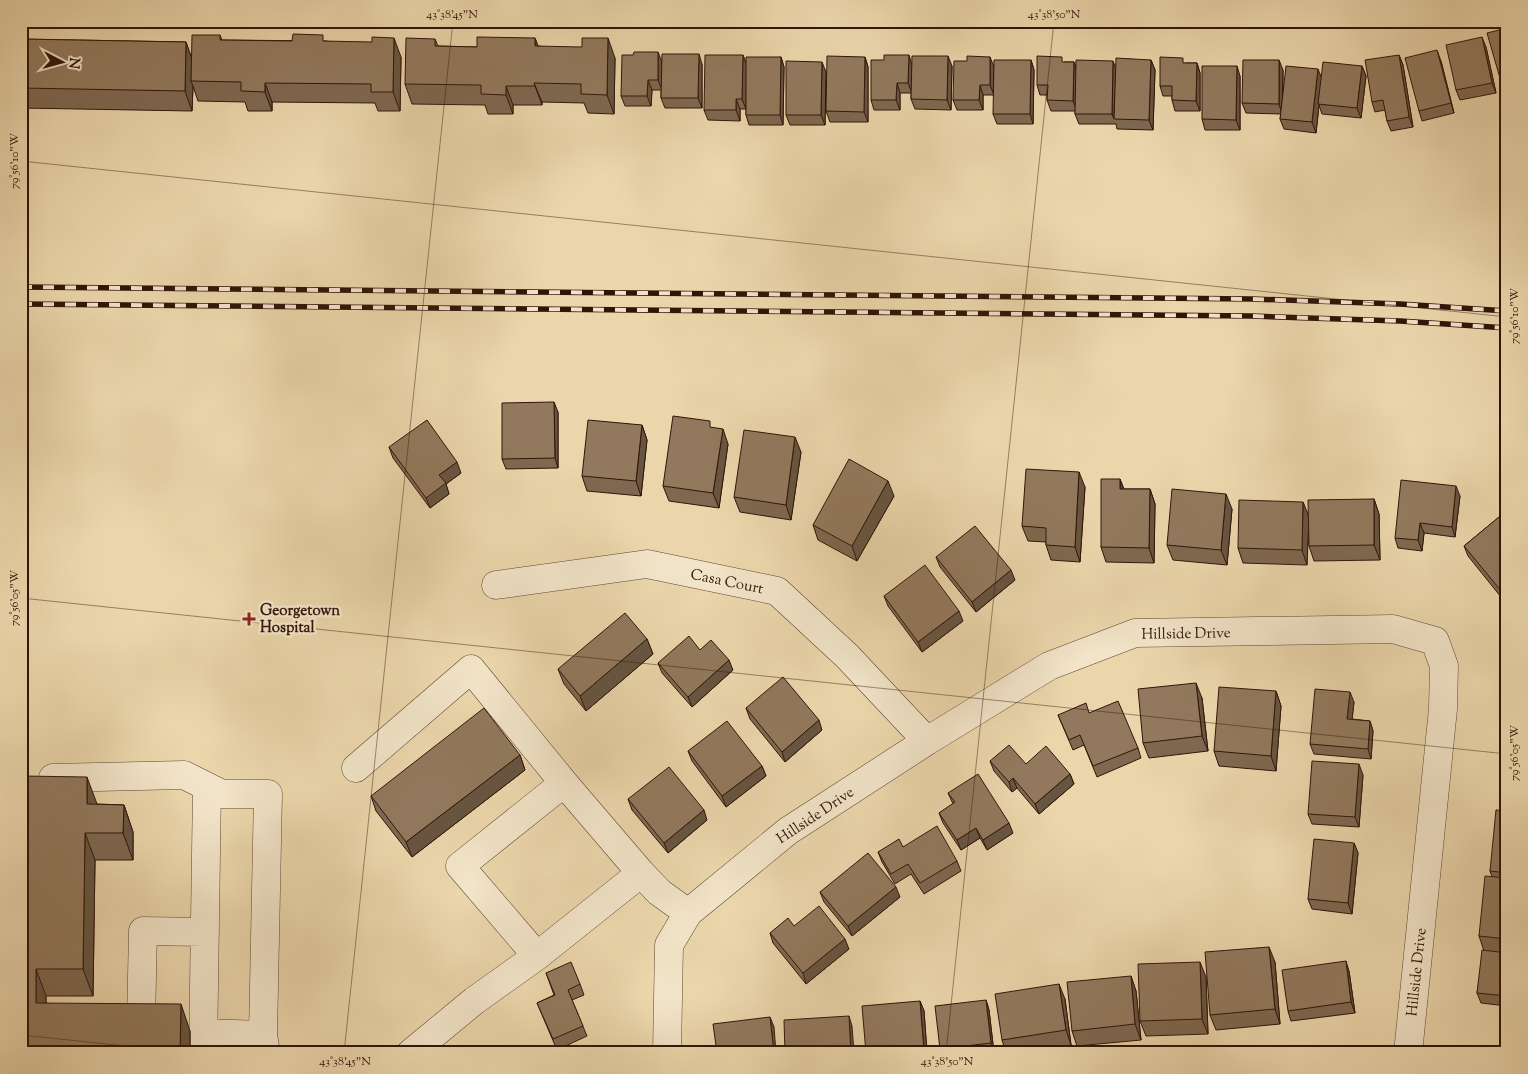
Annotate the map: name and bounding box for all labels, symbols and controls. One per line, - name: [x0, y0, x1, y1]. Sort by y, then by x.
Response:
- text: 43°38'45"N: [426, 6, 478, 24]
- text: 43°38'50"N: [1028, 6, 1081, 24]
- north arrow: [38, 38, 88, 88]
- text: N: [62, 57, 83, 70]
- text: 79°56'10"W: [6, 132, 24, 189]
- text: 79°56'10"W: [1506, 287, 1524, 344]
- street label: Casa Court: [688, 564, 765, 600]
- text: 79°56'05"W: [6, 569, 24, 626]
- place label: Georgetown Hospital: [260, 601, 340, 639]
- marker: Georgetown Hospital: [242, 612, 256, 626]
- street label: Hillside Drive: [1141, 623, 1231, 646]
- text: 79°56'05"W: [1506, 724, 1524, 781]
- street label: Hillside Drive: [773, 783, 859, 850]
- street label: Hillside Drive: [1402, 927, 1433, 1018]
- text: 43°38'45"N: [319, 1053, 371, 1071]
- text: 43°38'50"N: [921, 1053, 974, 1071]

